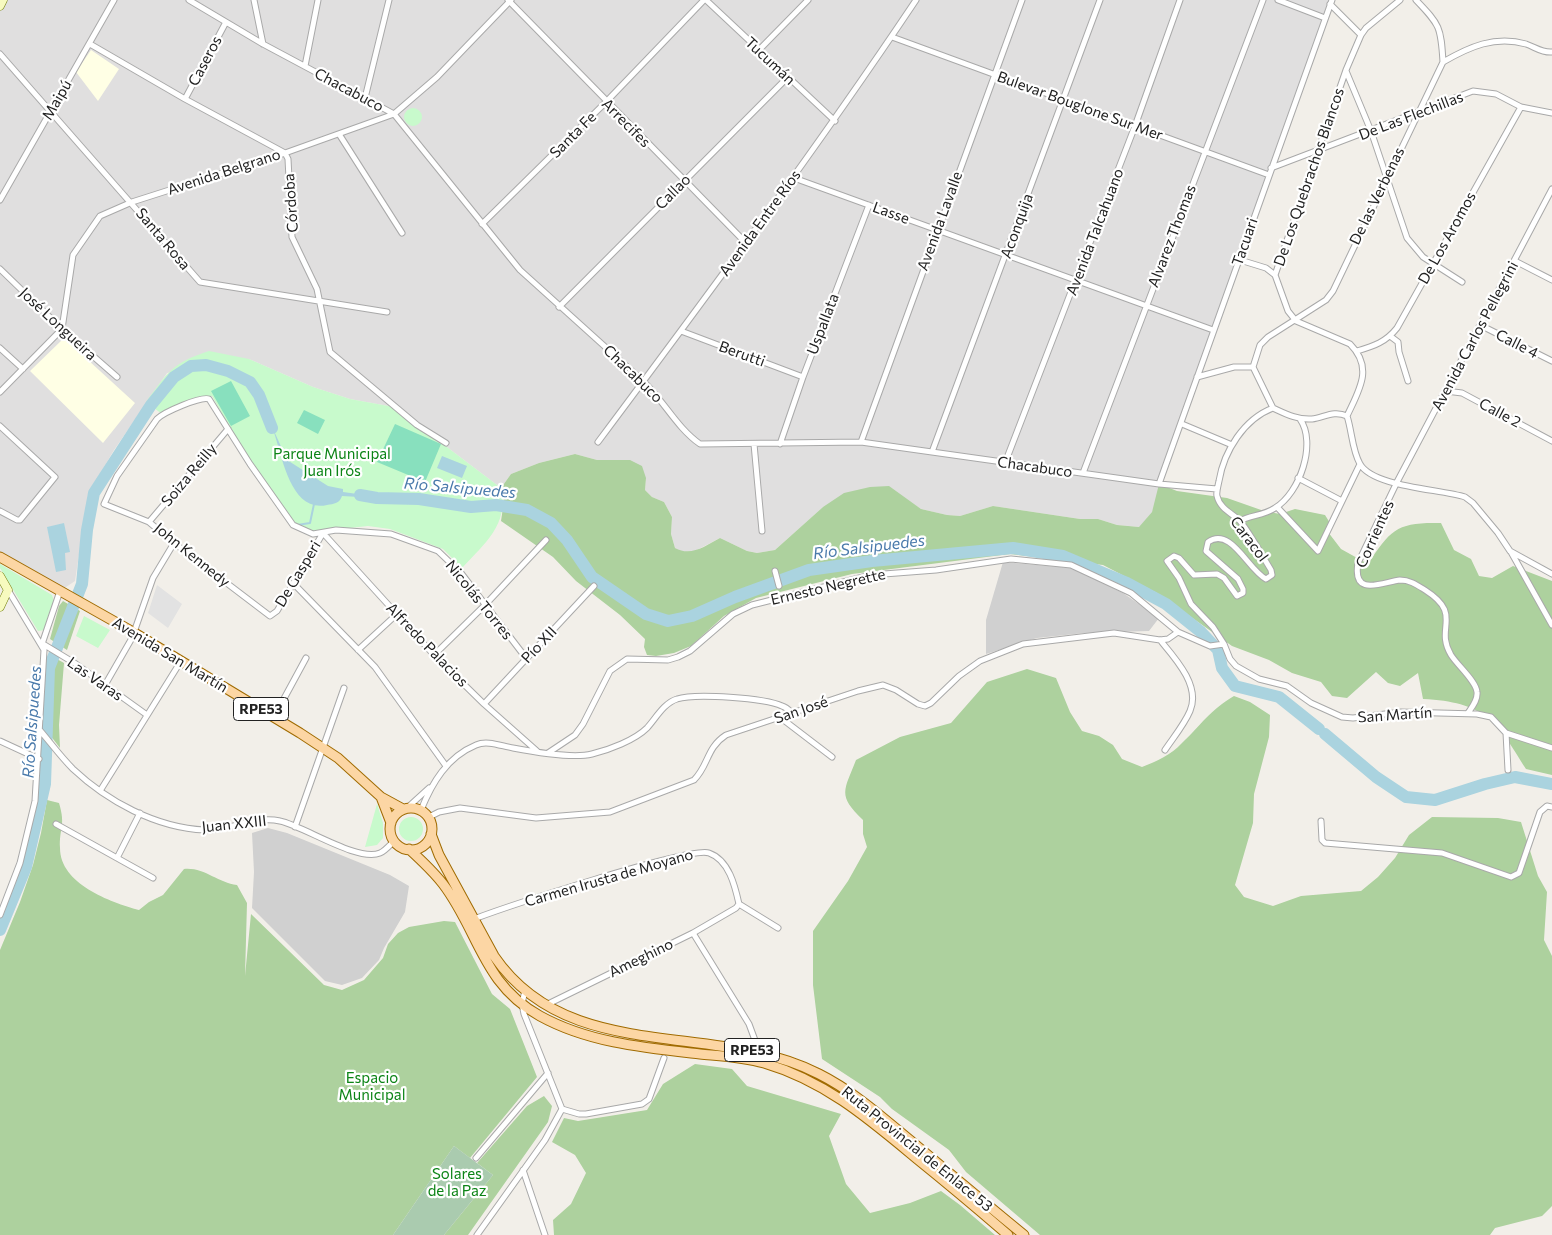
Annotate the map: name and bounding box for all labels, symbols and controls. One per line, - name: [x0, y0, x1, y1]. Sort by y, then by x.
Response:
- street label: Caseros: [184, 33, 226, 89]
- street label: Tucumán: [741, 33, 799, 89]
- street label: Chacabuco: [311, 64, 387, 116]
- street label: Bulevar Bouglone Sur Mer: [995, 68, 1165, 144]
- street label: Maipú: [38, 77, 76, 123]
- street label: De Los Quebrachos Blancos: [1270, 85, 1348, 269]
- street label: De Las Flechillas: [1356, 88, 1466, 144]
- street label: Arrecifes: [598, 95, 654, 151]
- street label: Santa Fe: [546, 108, 600, 162]
- street label: De las Verbenas: [1346, 144, 1408, 248]
- street label: Avenida Belgrano: [165, 145, 283, 199]
- street label: Avenida Entre Ríos: [715, 166, 805, 280]
- street label: Avenida Talcahuano: [1062, 166, 1128, 298]
- street label: Avenida Lavalle: [914, 169, 966, 273]
- street label: Callao: [652, 171, 694, 213]
- street label: Córdoba: [280, 173, 302, 233]
- street label: Alvarez Thomas: [1144, 182, 1200, 290]
- street label: De Los Aromos: [1414, 189, 1480, 287]
- street label: Aconquija: [997, 191, 1037, 261]
- street label: Lasse: [870, 198, 912, 228]
- street label: Santa Rosa: [132, 204, 194, 274]
- street label: Tacuari: [1228, 216, 1262, 268]
- street label: Avenida Carlos Pellegrini: [1428, 258, 1522, 414]
- street label: José Longueira: [16, 284, 100, 364]
- street label: Uspallata: [803, 291, 843, 357]
- street label: Calle 4: [1493, 326, 1541, 362]
- street label: Berutti: [716, 337, 768, 371]
- street label: Chacabuco: [600, 341, 666, 407]
- street label: Calle 2: [1476, 395, 1524, 431]
- street label: Soiza Reilly: [158, 440, 220, 510]
- park label: Parque Municipal Juan Irós: [273, 445, 391, 480]
- street label: Chacabuco: [996, 453, 1074, 481]
- water label: Río Salsipuedes: [403, 474, 517, 502]
- street label: Corrientes: [1352, 497, 1398, 571]
- street label: Caracol: [1226, 513, 1272, 565]
- street label: John Kennedy: [150, 519, 234, 591]
- water label: Río Salsipuedes: [812, 531, 926, 563]
- street label: De Gasperi: [271, 538, 325, 610]
- street label: Nicolás Torres: [442, 557, 516, 643]
- street label: Ernesto Negrette: [769, 565, 887, 609]
- street label: Alfredo Palacios: [382, 599, 472, 691]
- street label: Avenida San Martín: [109, 613, 231, 697]
- street label: Pío XII: [518, 623, 560, 667]
- street label: Las Varas: [64, 653, 126, 705]
- water label: Río Salsipuedes: [19, 665, 45, 779]
- street label: San José: [772, 692, 830, 728]
- road number: RPE53: [234, 698, 288, 721]
- street label: San Martín: [1357, 703, 1433, 727]
- street label: Juan XXIII: [201, 812, 267, 836]
- street label: Carmen Irusta de Moyano: [523, 845, 695, 911]
- street label: Ameghino: [606, 935, 676, 981]
- road number: RPE53: [724, 1038, 780, 1062]
- park label: Espacio Municipal: [339, 1069, 405, 1104]
- street label: Ruta Provincial de Enlace 53: [838, 1083, 996, 1215]
- park label: Solares de la Paz: [428, 1165, 486, 1200]

